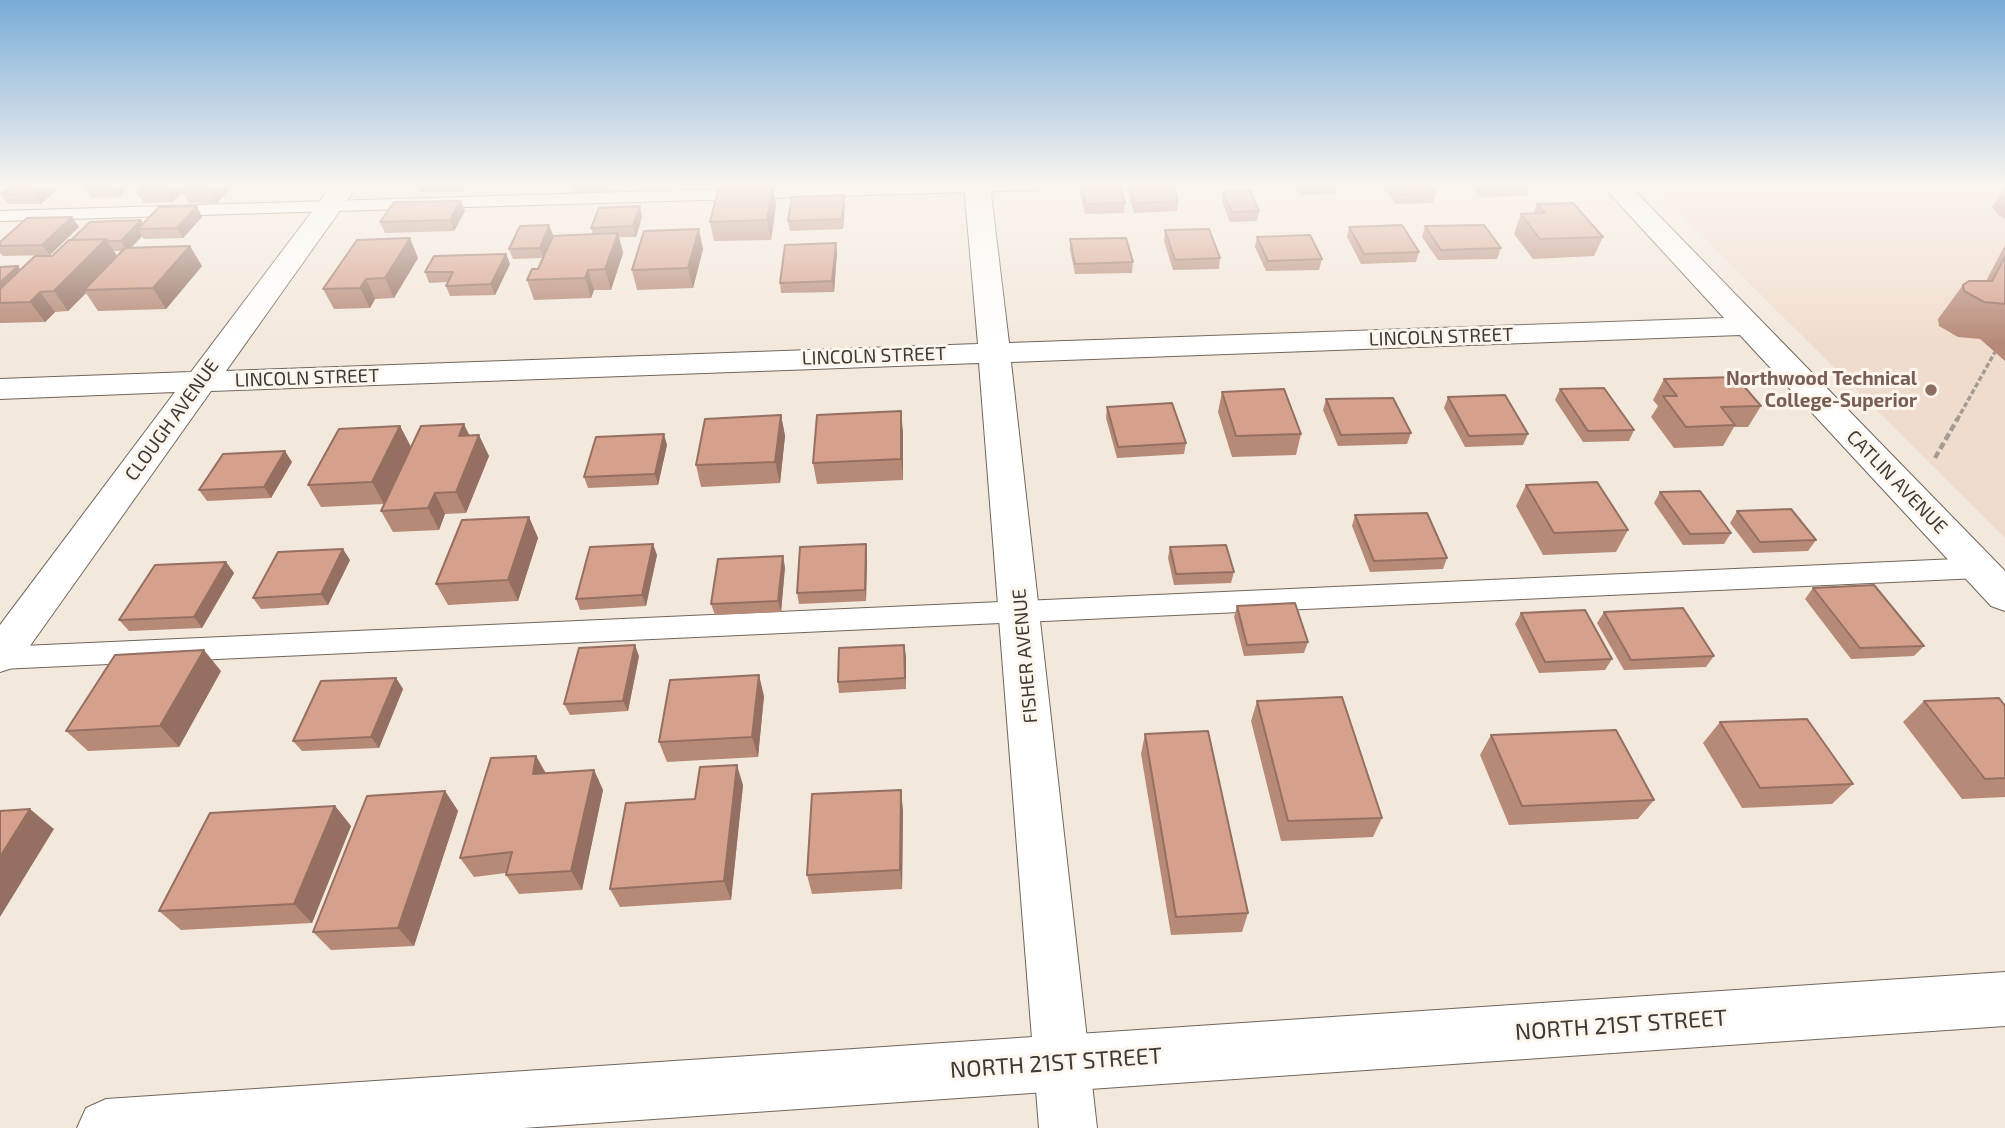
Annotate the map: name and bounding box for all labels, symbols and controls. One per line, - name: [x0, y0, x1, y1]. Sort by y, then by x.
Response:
- street label: LINCOLN STREET: [1368, 323, 1514, 351]
- street label: LINCOLN STREET: [801, 342, 947, 370]
- street label: CLOUGH AVENUE: [120, 355, 224, 485]
- street label: LINCOLN STREET: [234, 364, 380, 392]
- place label: Northwood Technical College-Superior: [1726, 368, 1917, 412]
- marker: Northwood Technical College-Superior: [1923, 382, 1939, 398]
- street label: CATLIN AVENUE: [1842, 426, 1952, 538]
- street label: FISHER AVENUE: [1008, 588, 1042, 724]
- street label: NORTH 21ST STREET: [1514, 1004, 1728, 1046]
- street label: NORTH 21ST STREET: [949, 1042, 1163, 1084]

